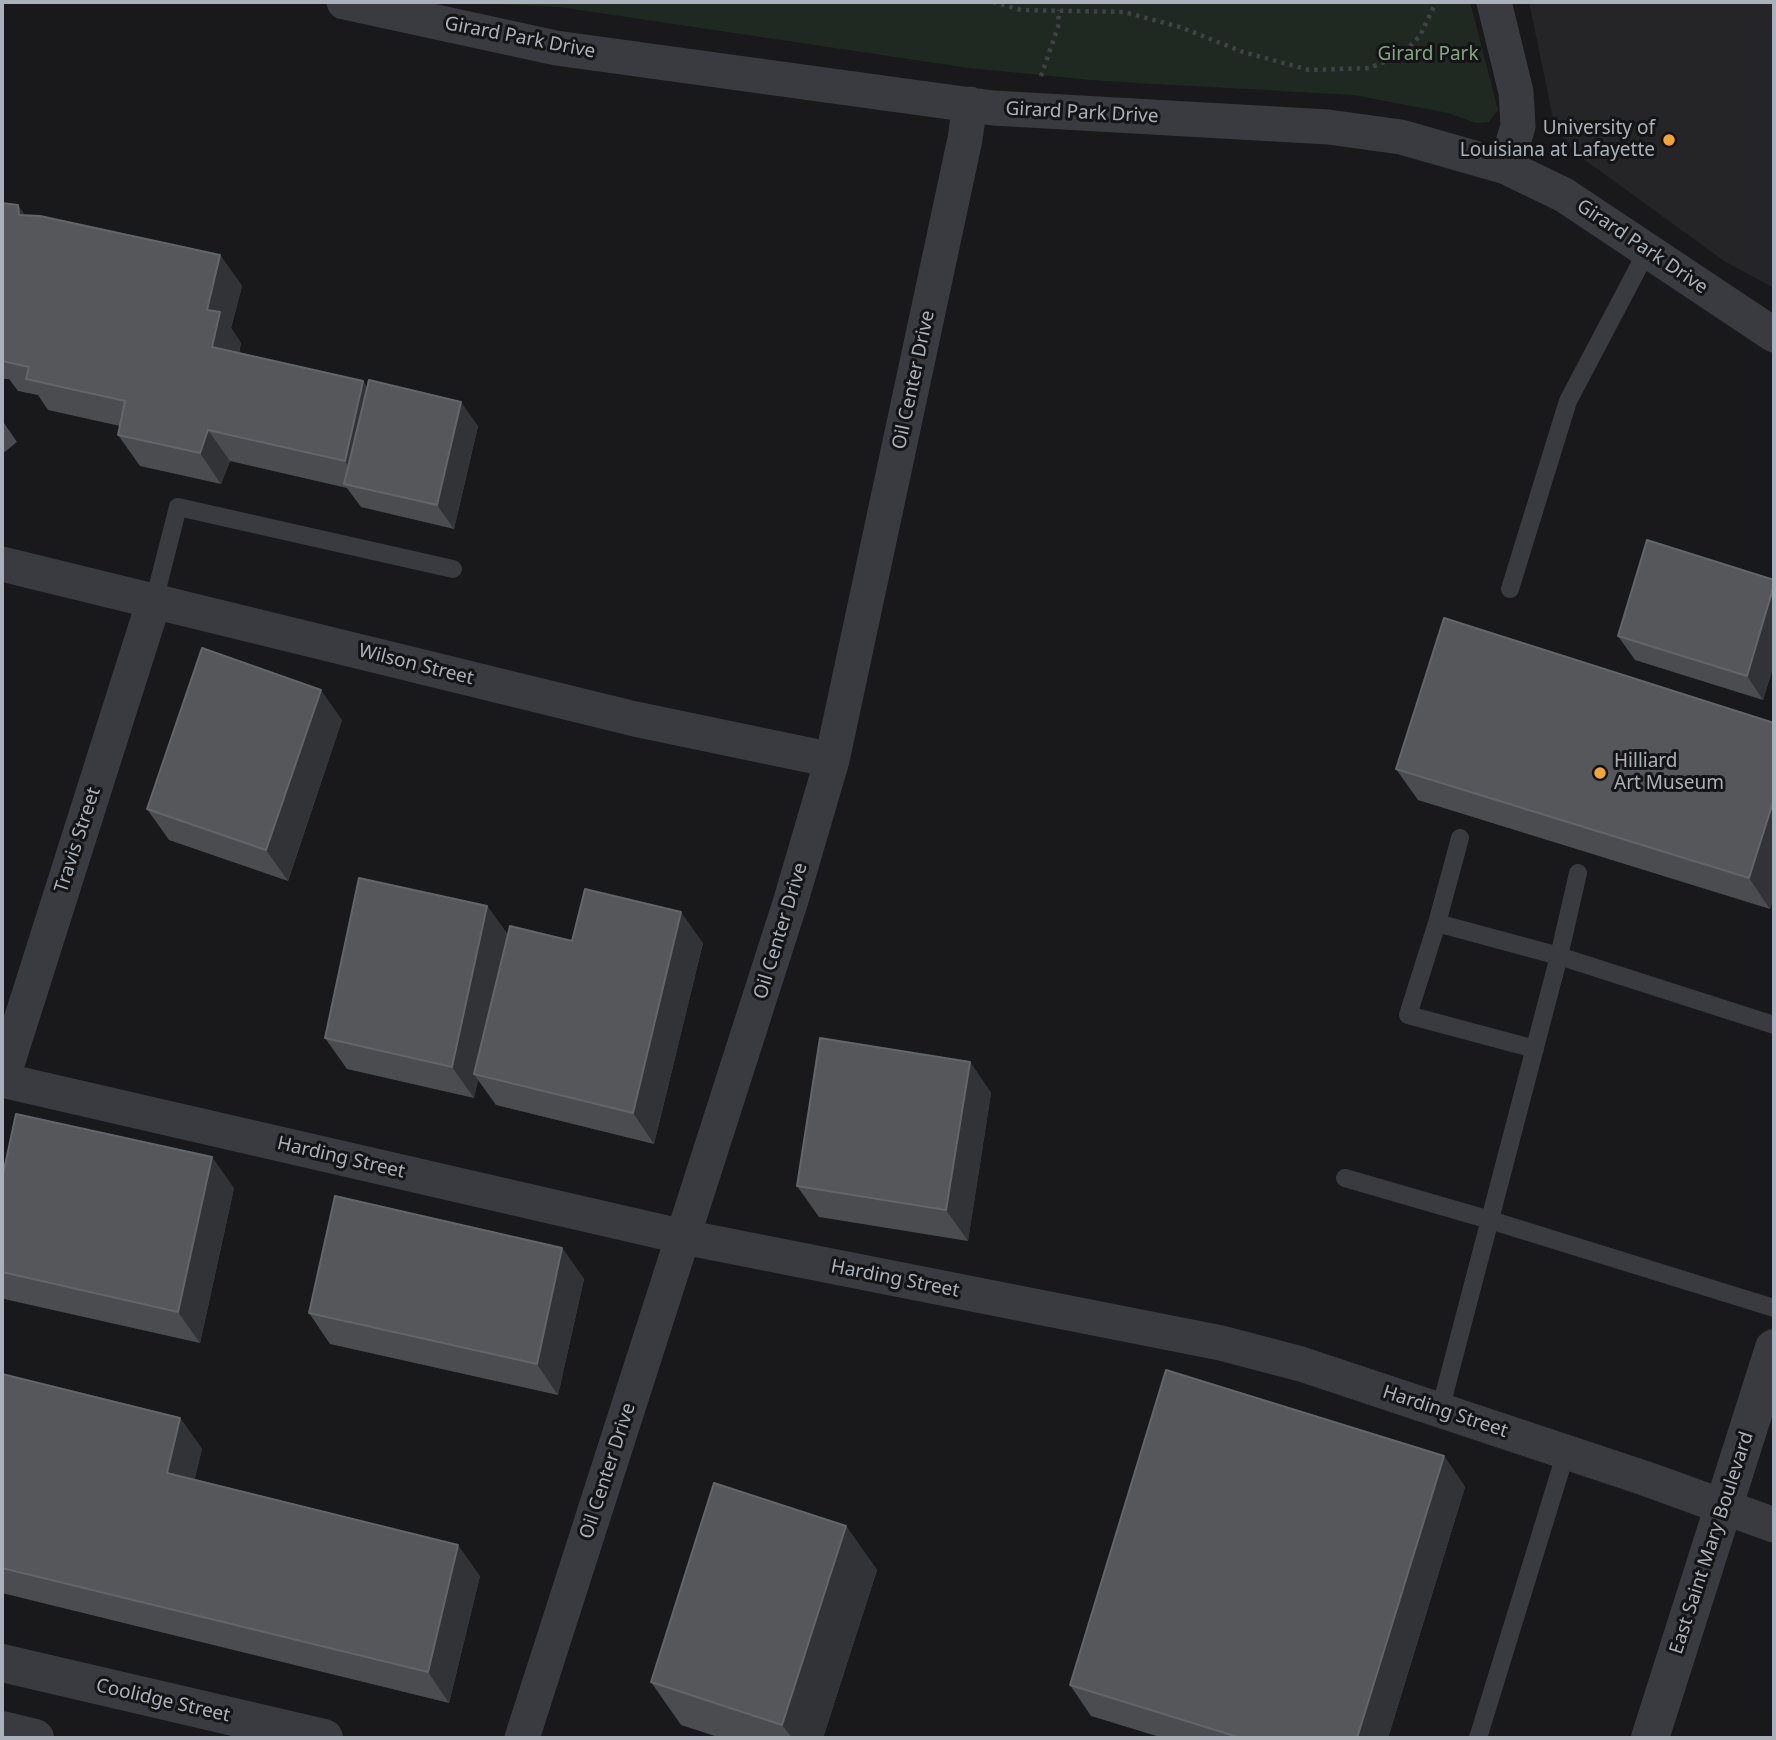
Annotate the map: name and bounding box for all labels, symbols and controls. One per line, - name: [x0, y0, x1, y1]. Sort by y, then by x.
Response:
- street label: Girard Park Drive: [443, 12, 597, 64]
- park label: Girard Park: [1377, 44, 1479, 66]
- street label: Girard Park Drive: [1005, 98, 1159, 128]
- place label: University of Louisiana at Lafayette: [1460, 118, 1655, 162]
- marker: University of Louisiana at Lafayette: [1661, 132, 1677, 148]
- street label: Girard Park Drive: [1572, 195, 1712, 299]
- street label: Oil Center Drive: [888, 308, 940, 452]
- street label: Wilson Street: [356, 640, 476, 690]
- place label: Hilliard Art Museum: [1614, 751, 1724, 795]
- marker: Hilliard Art Museum: [1592, 765, 1608, 781]
- street label: Travis Street: [50, 784, 106, 896]
- street label: Oil Center Drive: [749, 860, 813, 1002]
- street label: Harding Street: [275, 1132, 407, 1184]
- street label: Harding Street: [829, 1255, 961, 1303]
- street label: Harding Street: [1380, 1381, 1510, 1443]
- street label: Oil Center Drive: [575, 1400, 641, 1542]
- street label: East Saint Mary Boulevard: [1665, 1429, 1759, 1657]
- street label: Coolidge Street: [94, 1674, 232, 1728]

